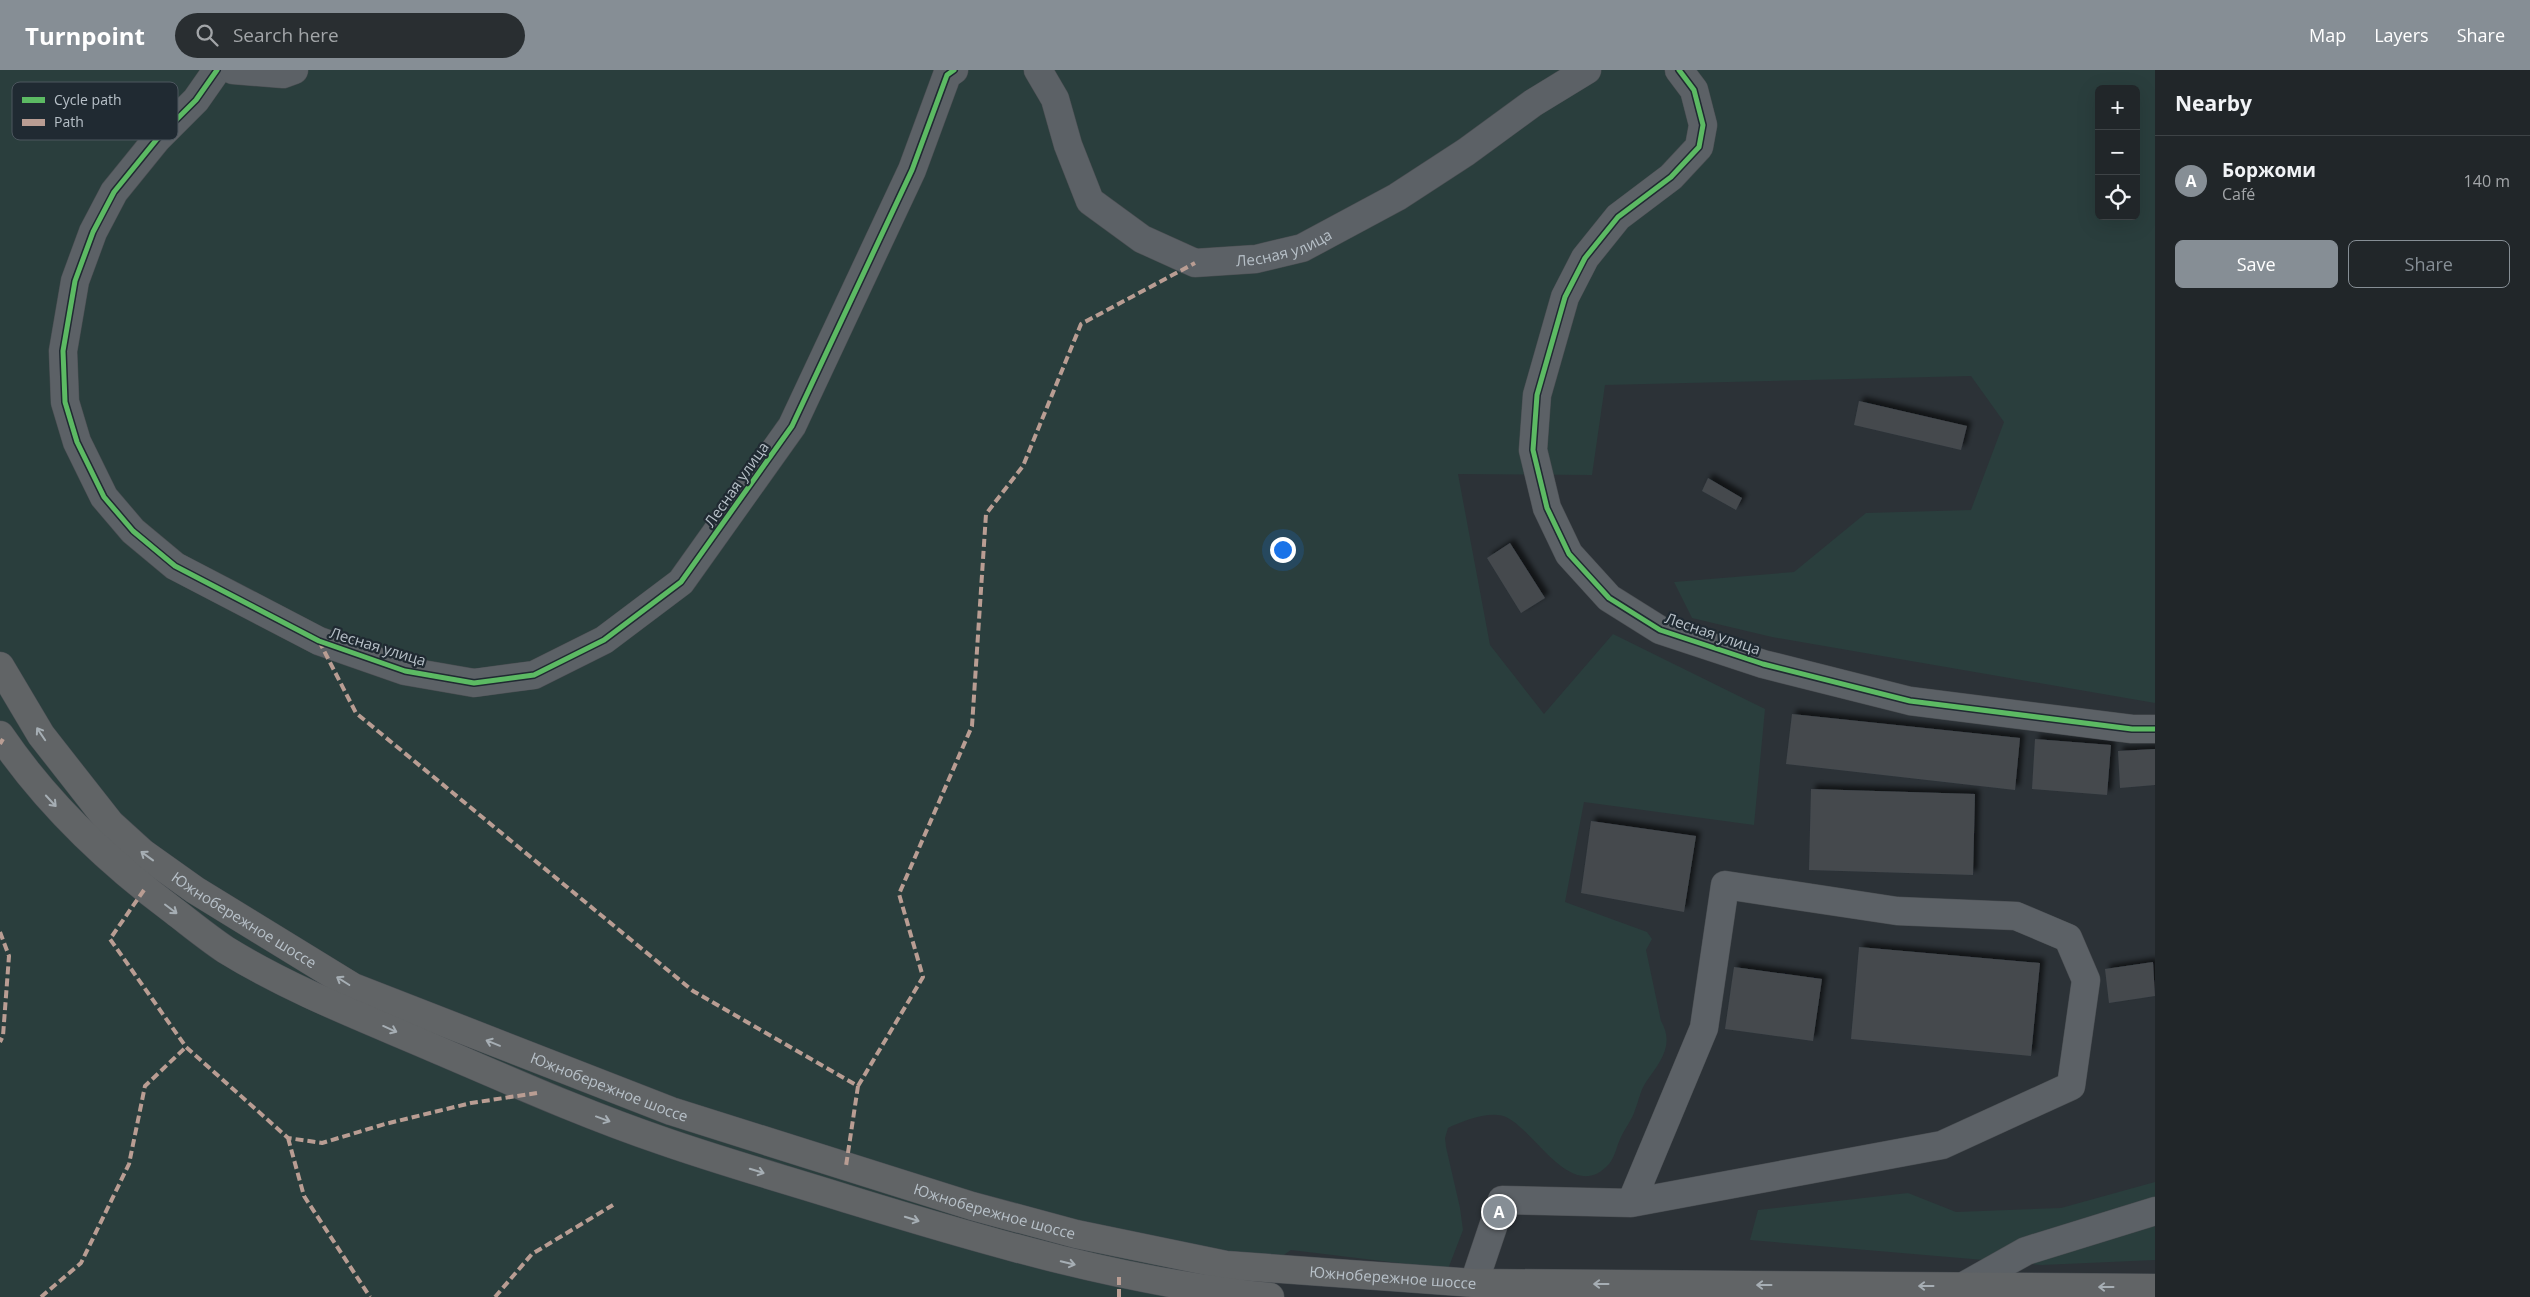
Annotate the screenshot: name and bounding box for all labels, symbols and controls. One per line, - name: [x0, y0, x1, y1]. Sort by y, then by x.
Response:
- search box: [175, 13, 525, 58]
- text: Turnpoint: [25, 19, 145, 52]
- icon: search: [193, 21, 221, 49]
- text: Search here: [233, 22, 339, 48]
- text: Map: [2309, 23, 2346, 47]
- text: Layers: [2374, 23, 2429, 47]
- text: Share: [2457, 23, 2505, 47]
- legend: [12, 82, 178, 140]
- map controls: [2095, 85, 2140, 220]
- button: +: [2095, 85, 2140, 130]
- text: Nearby: [2175, 89, 2252, 117]
- text: Cycle path: [54, 90, 122, 109]
- text: Path: [54, 112, 84, 131]
- button: −: [2095, 130, 2140, 175]
- text: Боржоми: [2222, 157, 2316, 183]
- text: A: [2185, 170, 2197, 192]
- text: 140 m: [2464, 170, 2510, 192]
- button: locate: [2095, 175, 2140, 220]
- text: Café: [2222, 183, 2255, 205]
- street label: Лесная улица: [1235, 224, 1335, 270]
- button: Save: [2175, 240, 2338, 288]
- button: Share: [2348, 240, 2510, 288]
- street label: Лесная улица: [699, 437, 773, 531]
- your location: [1270, 537, 1296, 563]
- street label: Лесная улица: [1663, 607, 1763, 659]
- street label: Лесная улица: [327, 622, 429, 670]
- one-way arrow: [36, 727, 46, 741]
- one-way arrow: [45, 794, 57, 807]
- one-way arrow: [140, 851, 154, 861]
- street label: Южнобережное шоссе: [168, 867, 321, 972]
- one-way arrow: [164, 904, 178, 914]
- one-way arrow: [336, 976, 350, 987]
- one-way arrow: [382, 1024, 397, 1034]
- one-way arrow: [486, 1038, 501, 1047]
- street label: Южнобережное шоссе: [528, 1047, 691, 1126]
- one-way arrow: [595, 1115, 610, 1124]
- one-way arrow: [748, 1166, 764, 1176]
- street label: Южнобережное шоссе: [911, 1178, 1078, 1243]
- pin: A: [1483, 1193, 1515, 1231]
- one-way arrow: [904, 1214, 920, 1224]
- one-way arrow: [1060, 1259, 1076, 1268]
- street label: Южнобережное шоссе: [1309, 1261, 1477, 1293]
- one-way arrow: [1594, 1279, 1610, 1289]
- one-way arrow: [1756, 1280, 1772, 1290]
- one-way arrow: [1919, 1281, 1935, 1291]
- one-way arrow: [2099, 1282, 2115, 1292]

